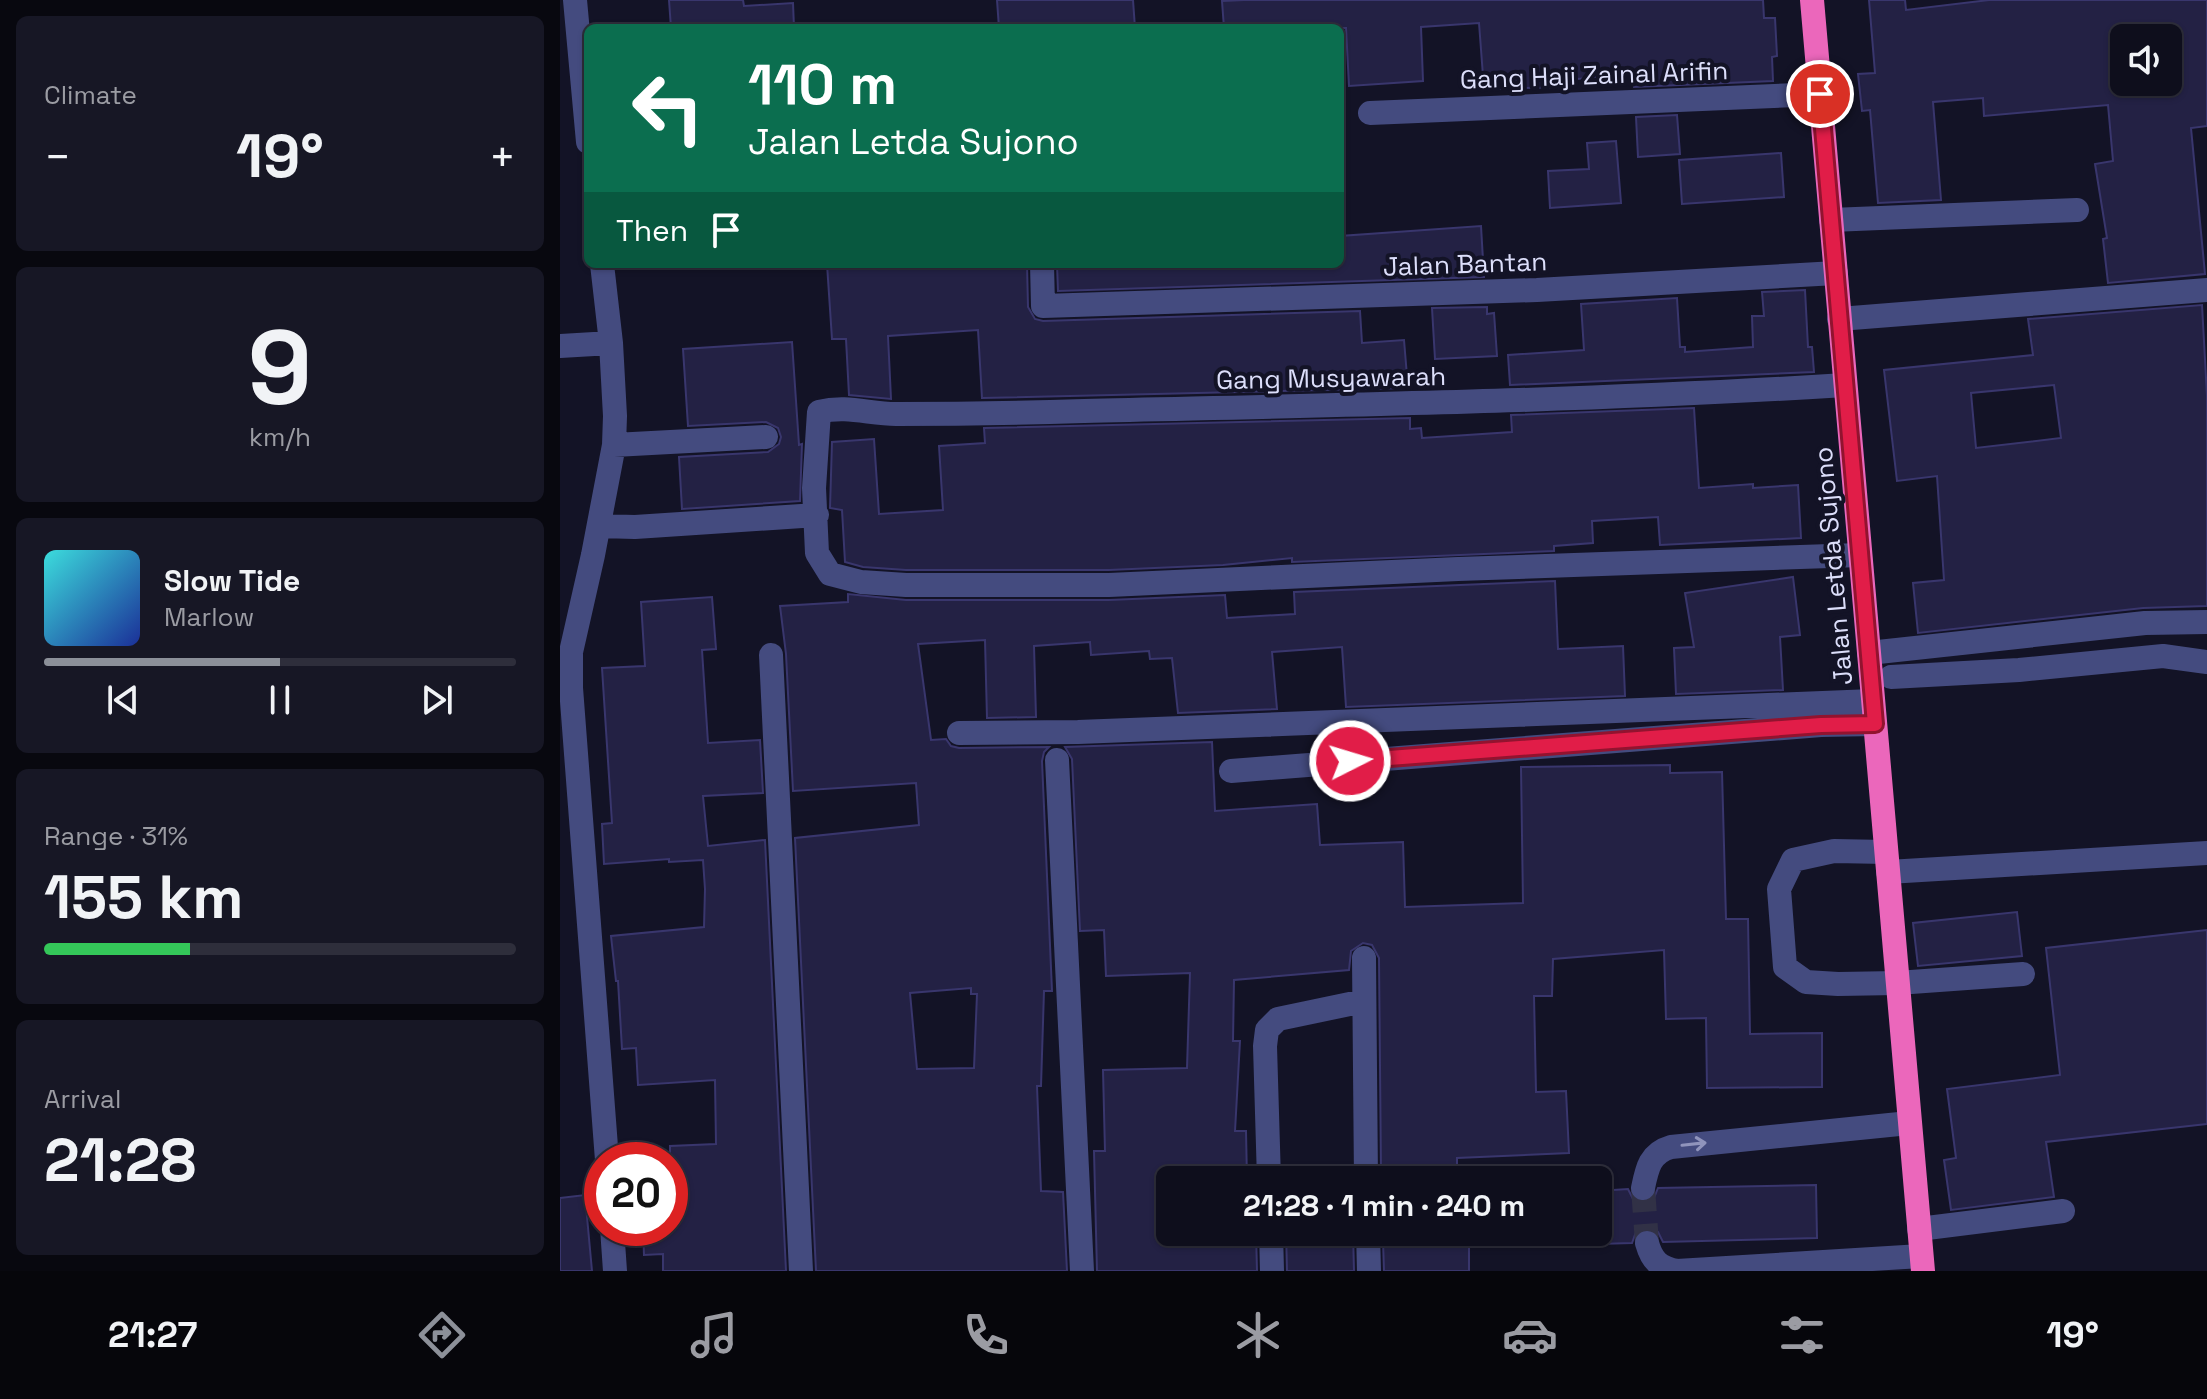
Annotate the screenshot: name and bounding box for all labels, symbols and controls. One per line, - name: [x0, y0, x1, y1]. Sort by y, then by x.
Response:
- map controls: [2110, 24, 2182, 96]
- button: sound: [2110, 24, 2182, 96]
- text: 110 m: [748, 49, 897, 120]
- street label: Gang Haji Zainal Arifin: [1459, 53, 1729, 97]
- icon: left: [616, 56, 720, 160]
- pin: [1786, 60, 1854, 128]
- icon: arrive: [1798, 72, 1842, 116]
- text: Climate: [44, 78, 137, 112]
- text: 19°: [236, 118, 324, 195]
- text: Jalan Letda Sujono: [748, 119, 1079, 165]
- text: −: [44, 129, 71, 185]
- text: +: [489, 129, 516, 185]
- icon: arrive: [704, 208, 748, 252]
- text: Then: [616, 211, 688, 250]
- street label: Jalan Bantan: [1382, 244, 1548, 284]
- text: 9: [248, 302, 312, 434]
- street label: Gang Musyawarah: [1216, 359, 1446, 397]
- text: km/h: [249, 420, 311, 454]
- street label: Jalan Letda Sujono: [1806, 446, 1860, 686]
- text: Slow Tide: [164, 561, 300, 600]
- text: Marlow: [164, 600, 254, 634]
- icon: previous: [101, 678, 145, 722]
- icon: pause: [258, 678, 302, 722]
- icon: next: [415, 678, 459, 722]
- position arrow: [1308, 719, 1392, 803]
- text: Range · 31%: [44, 819, 188, 853]
- text: 155 km: [44, 859, 243, 936]
- text: Arrival: [44, 1082, 121, 1116]
- text: 21:28: [44, 1122, 196, 1199]
- one-way arrow: [1680, 1137, 1707, 1152]
- speed limit sign: 20: [584, 1142, 688, 1246]
- text: 21:28 · 1 min · 240 m: [1243, 1186, 1525, 1225]
- icon: directions: [414, 1307, 470, 1363]
- icon: music: [686, 1307, 742, 1363]
- icon: phone: [958, 1307, 1014, 1363]
- icon: climate: [1230, 1307, 1286, 1363]
- icon: car: [1502, 1307, 1558, 1363]
- icon: filters: [1774, 1307, 1830, 1363]
- text: 21:27: [108, 1312, 197, 1358]
- text: 19°: [2046, 1312, 2099, 1358]

